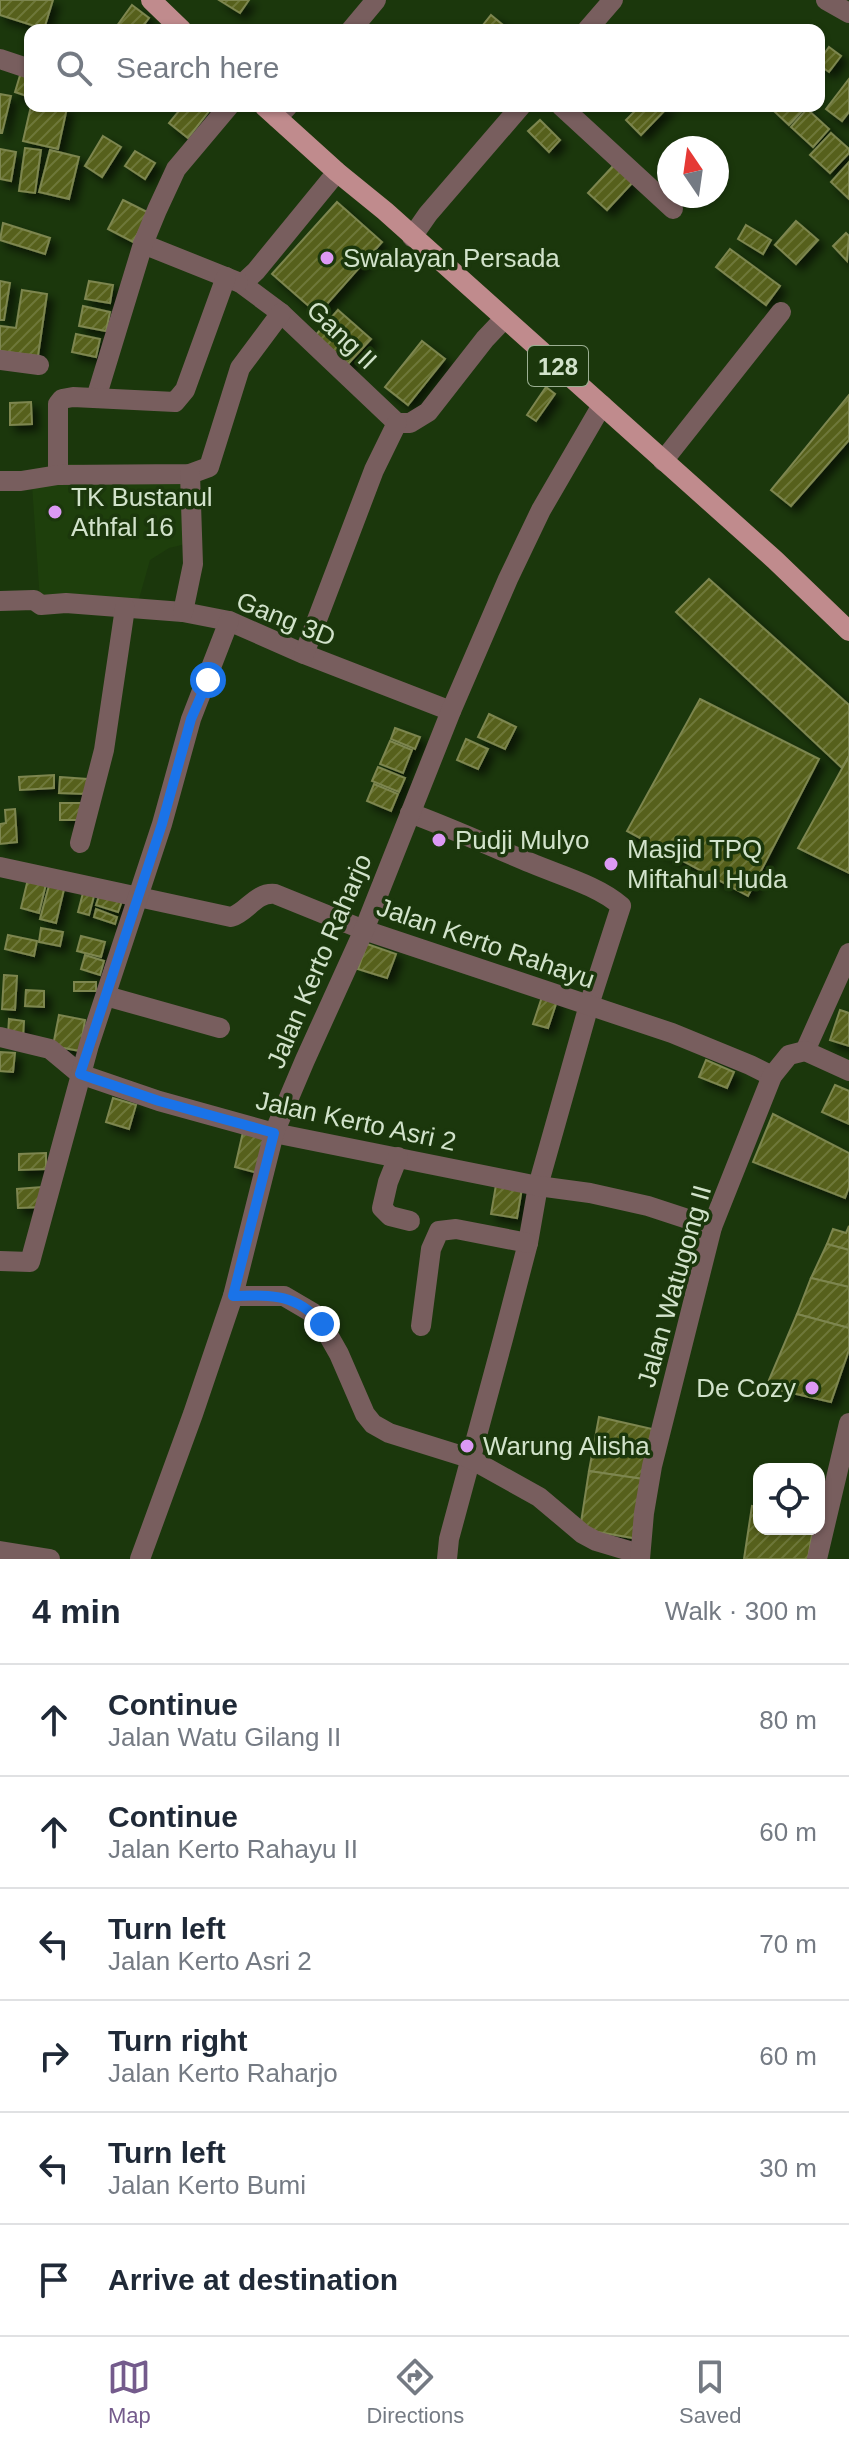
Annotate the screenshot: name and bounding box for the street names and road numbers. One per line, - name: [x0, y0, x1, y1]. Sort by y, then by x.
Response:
- street label: Gang II: [301, 295, 383, 375]
- road number: 128: [528, 346, 588, 386]
- street label: Gang 3D: [232, 586, 340, 652]
- street label: Jalan Kerto Raharjo: [260, 849, 378, 1073]
- street label: Jalan Kerto Rahayu: [373, 892, 599, 994]
- street label: Jalan Kerto Asri 2: [253, 1085, 459, 1157]
- street label: Jalan Watugong II: [631, 1182, 717, 1390]

